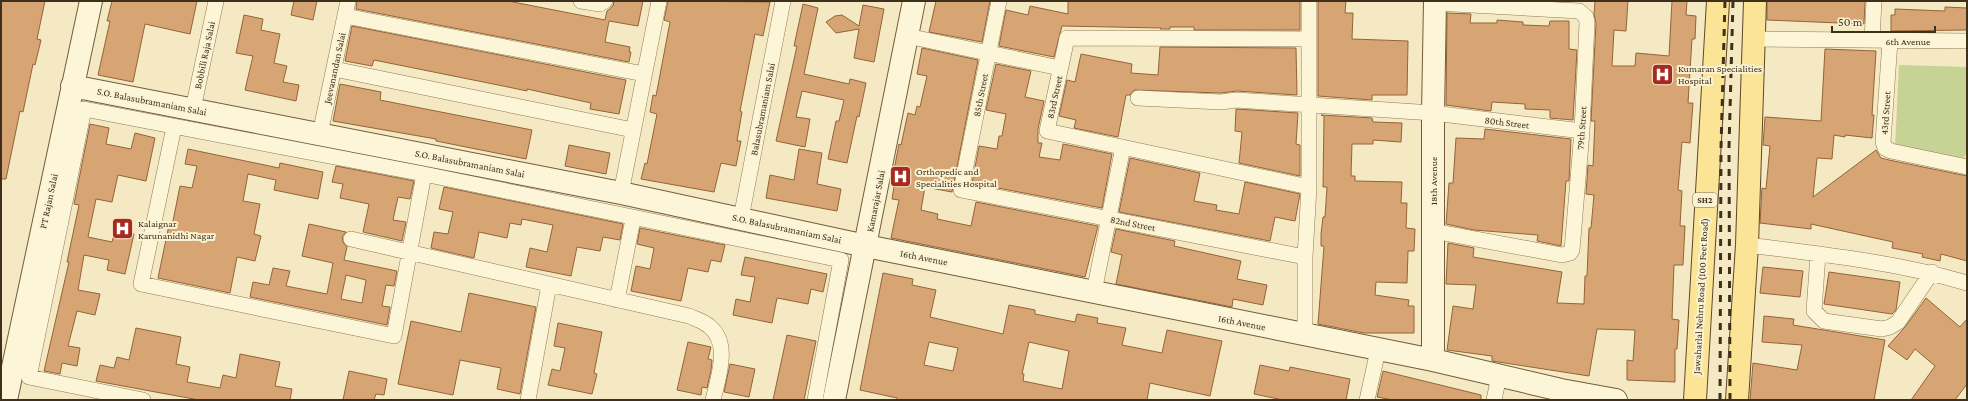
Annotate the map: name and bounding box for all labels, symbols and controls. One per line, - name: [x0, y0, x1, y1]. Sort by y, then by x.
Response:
- scale bar: [1832, 8, 1935, 34]
- text: 50 m: [1838, 15, 1863, 29]
- street label: Bobbili Raja Salai: [192, 20, 218, 90]
- street label: Jeevanandan Salai: [321, 31, 347, 106]
- street label: 6th Avenue: [1885, 36, 1931, 47]
- street label: Balasubramaniam Salai: [748, 61, 777, 156]
- hospital icon: Kumaran Specialities Hospital: [1649, 61, 1675, 87]
- place label: Kumaran Specialities Hospital: [1678, 63, 1762, 86]
- street label: 85th Street: [971, 72, 990, 118]
- street label: 83rd Street: [1045, 74, 1065, 120]
- street label: S.O. Balasubramaniam Salai: [96, 85, 208, 118]
- street label: 43rd Street: [1878, 90, 1893, 135]
- street label: 79th Street: [1574, 105, 1589, 150]
- street label: 80th Street: [1484, 114, 1531, 131]
- street label: S.O. Balasubramaniam Salai: [414, 147, 526, 180]
- street label: 18th Avenue: [1428, 156, 1439, 205]
- hospital icon: Orthopedic and Specialities Hospital: [888, 164, 914, 190]
- place label: Orthopedic and Specialities Hospital: [916, 166, 997, 189]
- street label: Kamarajar Salai: [864, 169, 888, 233]
- street label: PT Rajan Salai: [37, 172, 61, 230]
- road number: SH2: [1693, 193, 1717, 207]
- street label: S.O. Balasubramaniam Salai: [731, 212, 843, 246]
- street label: 82nd Street: [1109, 214, 1157, 233]
- hospital icon: Kalaignar Karunanidhi Nagar: [110, 216, 136, 242]
- place label: Kalaignar Karunanidhi Nagar: [138, 218, 215, 241]
- street label: Jawaharlal Nehru Road (100 Feet Road): [1691, 218, 1711, 375]
- street label: 16th Avenue: [899, 247, 949, 268]
- street label: 16th Avenue: [1217, 312, 1267, 333]

